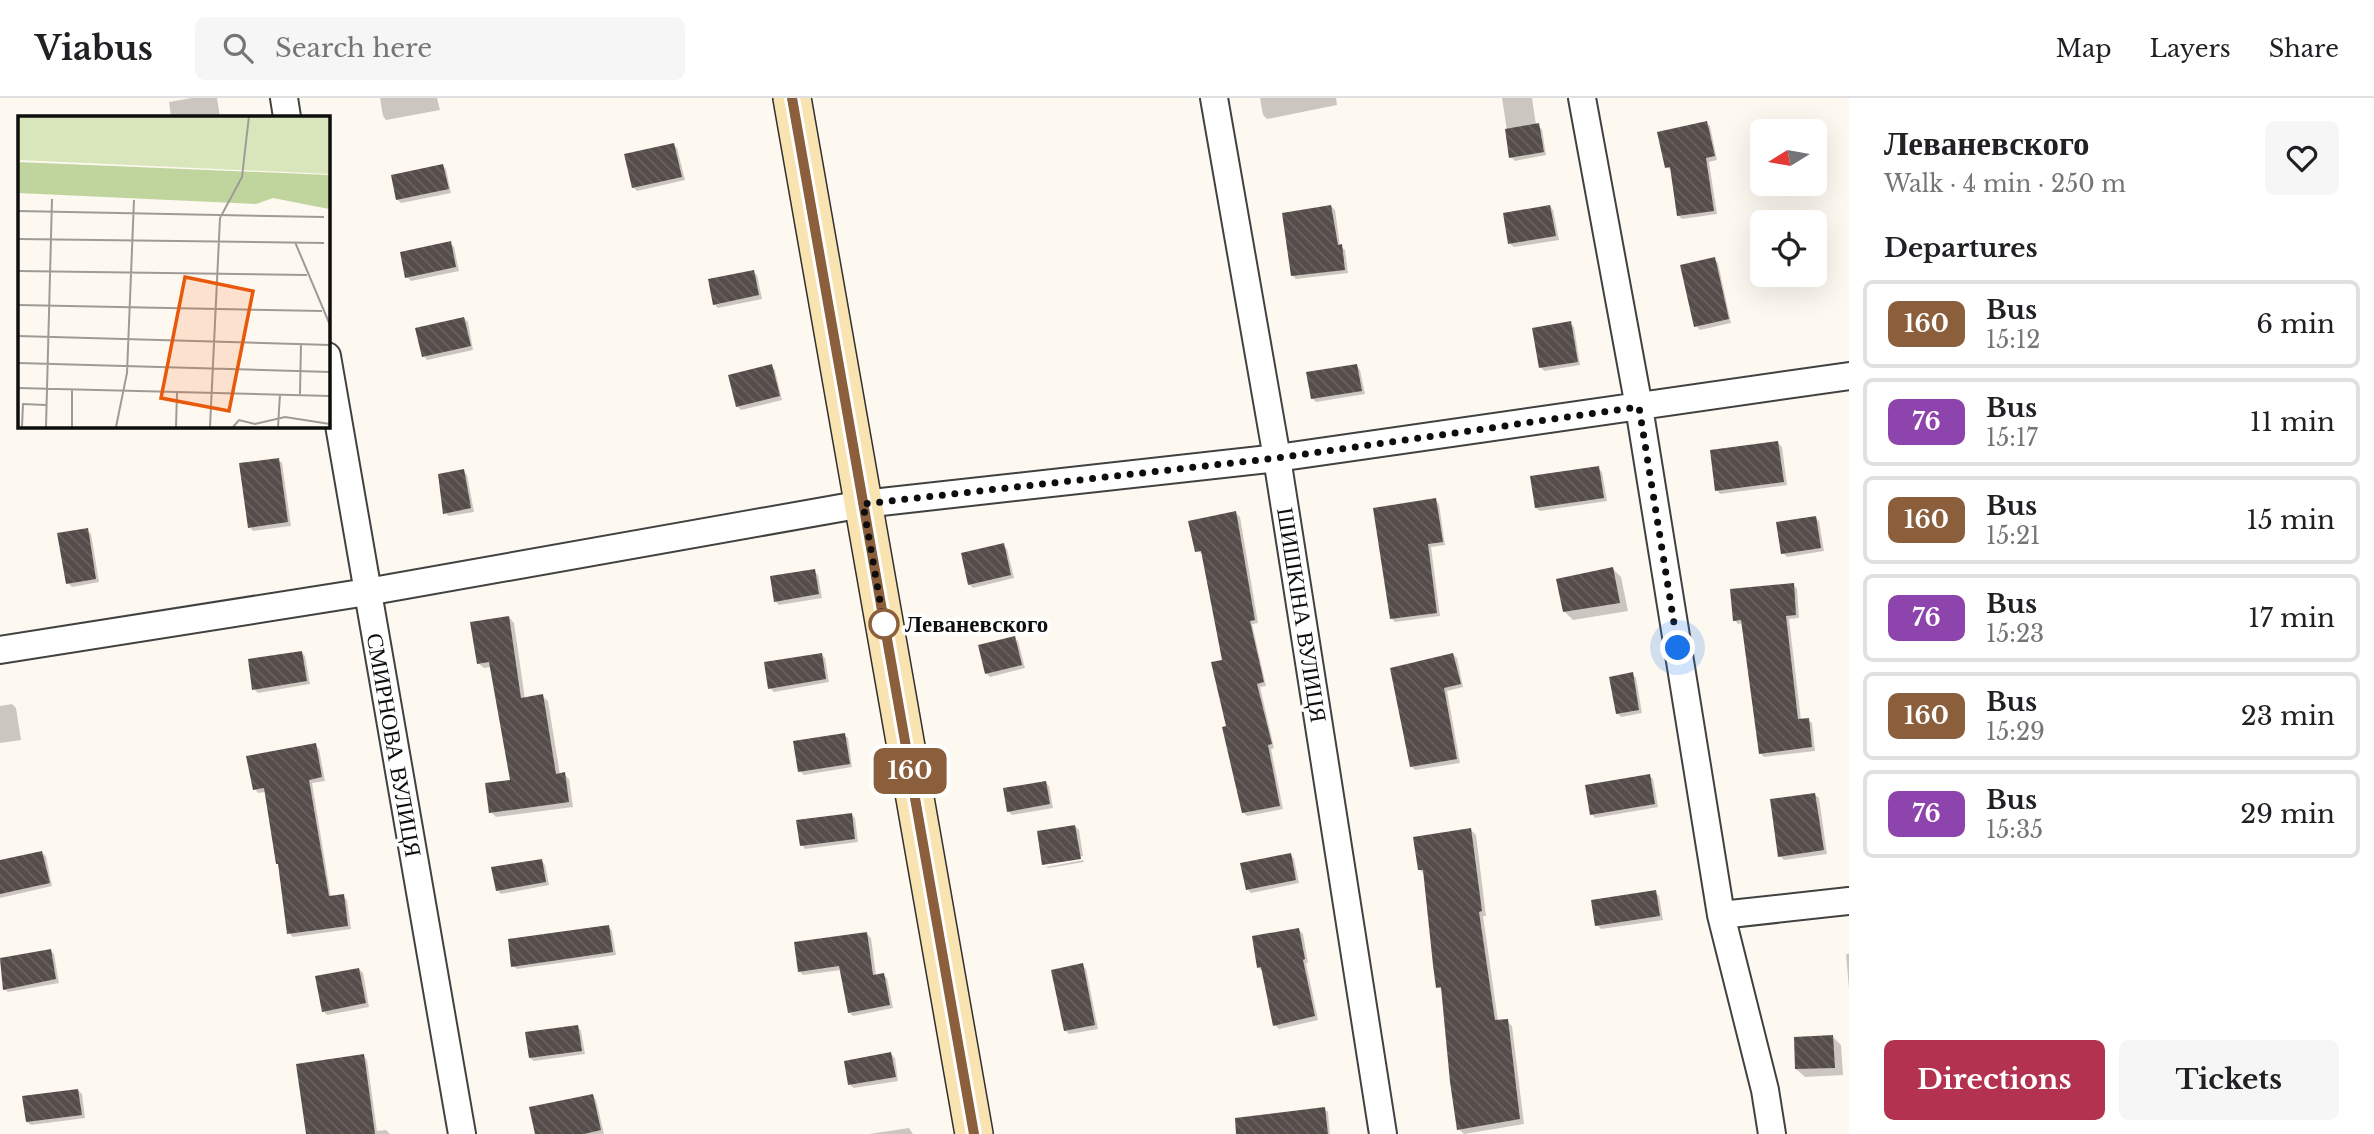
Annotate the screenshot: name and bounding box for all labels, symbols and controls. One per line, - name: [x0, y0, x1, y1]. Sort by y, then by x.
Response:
- search box: [195, 17, 685, 80]
- text: Viabus: [35, 28, 153, 69]
- icon: search: [219, 29, 257, 67]
- text: Search here: [275, 32, 432, 64]
- text: Map: [2056, 34, 2112, 63]
- text: Layers: [2150, 34, 2231, 63]
- text: Share: [2269, 34, 2339, 63]
- inset map: [18, 116, 329, 427]
- north arrow: [1750, 119, 1827, 196]
- map controls: [1750, 119, 1827, 287]
- button: heart: [2265, 121, 2339, 195]
- text: Леваневского: [1884, 123, 2090, 164]
- text: Walk · 4 min · 250 m: [1884, 170, 2126, 198]
- button: locate: [1750, 210, 1827, 287]
- text: Departures: [1884, 232, 2038, 264]
- text: Bus: [1986, 294, 2037, 326]
- text: 6 min: [2256, 308, 2335, 340]
- text: 160: [1904, 309, 1949, 338]
- text: 15:12: [1986, 326, 2040, 354]
- text: Bus: [1986, 392, 2037, 424]
- text: 11 min: [2250, 406, 2335, 438]
- text: 76: [1912, 407, 1941, 436]
- text: 15:17: [1986, 424, 2038, 452]
- text: Bus: [1986, 490, 2037, 522]
- text: 15 min: [2246, 504, 2335, 536]
- text: 160: [1904, 505, 1949, 534]
- street label: ШИШКІНА ВУЛИЦЯ: [1271, 506, 1333, 724]
- text: 15:21: [1986, 522, 2040, 550]
- text: Bus: [1986, 588, 2037, 620]
- text: 17 min: [2248, 602, 2335, 634]
- text: 76: [1912, 603, 1941, 632]
- marker: Леваневского: [869, 609, 899, 639]
- place label: Леваневского: [905, 610, 1048, 638]
- text: 15:23: [1986, 620, 2044, 648]
- your location: [1660, 630, 1695, 665]
- street label: СМИРНОВА ВУЛИЦЯ: [361, 631, 427, 859]
- text: Bus: [1986, 686, 2037, 718]
- text: 23 min: [2241, 700, 2335, 732]
- text: 160: [1904, 701, 1949, 730]
- text: 15:29: [1986, 718, 2045, 746]
- line badge: 160: [870, 748, 950, 794]
- text: 160: [888, 756, 932, 785]
- text: Bus: [1986, 784, 2037, 816]
- text: 29 min: [2240, 798, 2335, 830]
- text: 76: [1912, 799, 1941, 828]
- text: 15:35: [1986, 816, 2043, 844]
- button: Directions: [1884, 1040, 2105, 1120]
- button: Tickets: [2119, 1040, 2339, 1120]

